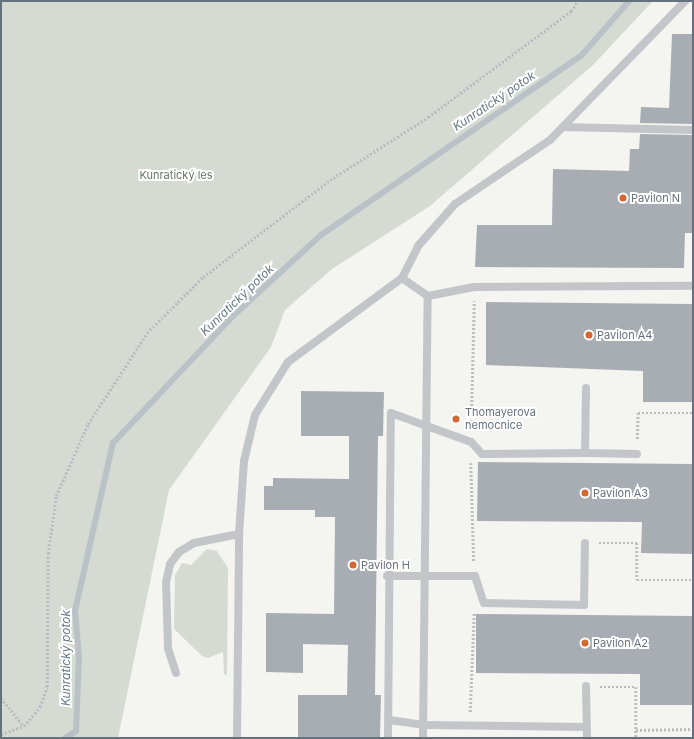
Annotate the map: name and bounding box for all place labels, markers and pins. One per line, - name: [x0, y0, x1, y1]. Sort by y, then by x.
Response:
- place label: Pavilon N: [631, 191, 680, 205]
- marker: Pavilon N: [618, 193, 628, 203]
- place label: Pavilon A4: [597, 328, 652, 342]
- marker: Pavilon A4: [584, 330, 594, 340]
- place label: Thomayerova nemocnice: [465, 406, 536, 432]
- marker: Thomayerova nemocnice: [450, 413, 462, 425]
- place label: Pavilon A3: [593, 486, 648, 500]
- marker: Pavilon A3: [580, 488, 590, 498]
- place label: Pavilon H: [361, 558, 410, 572]
- marker: Pavilon H: [348, 560, 358, 570]
- place label: Pavilon A2: [593, 636, 648, 650]
- marker: Pavilon A2: [580, 638, 590, 648]

